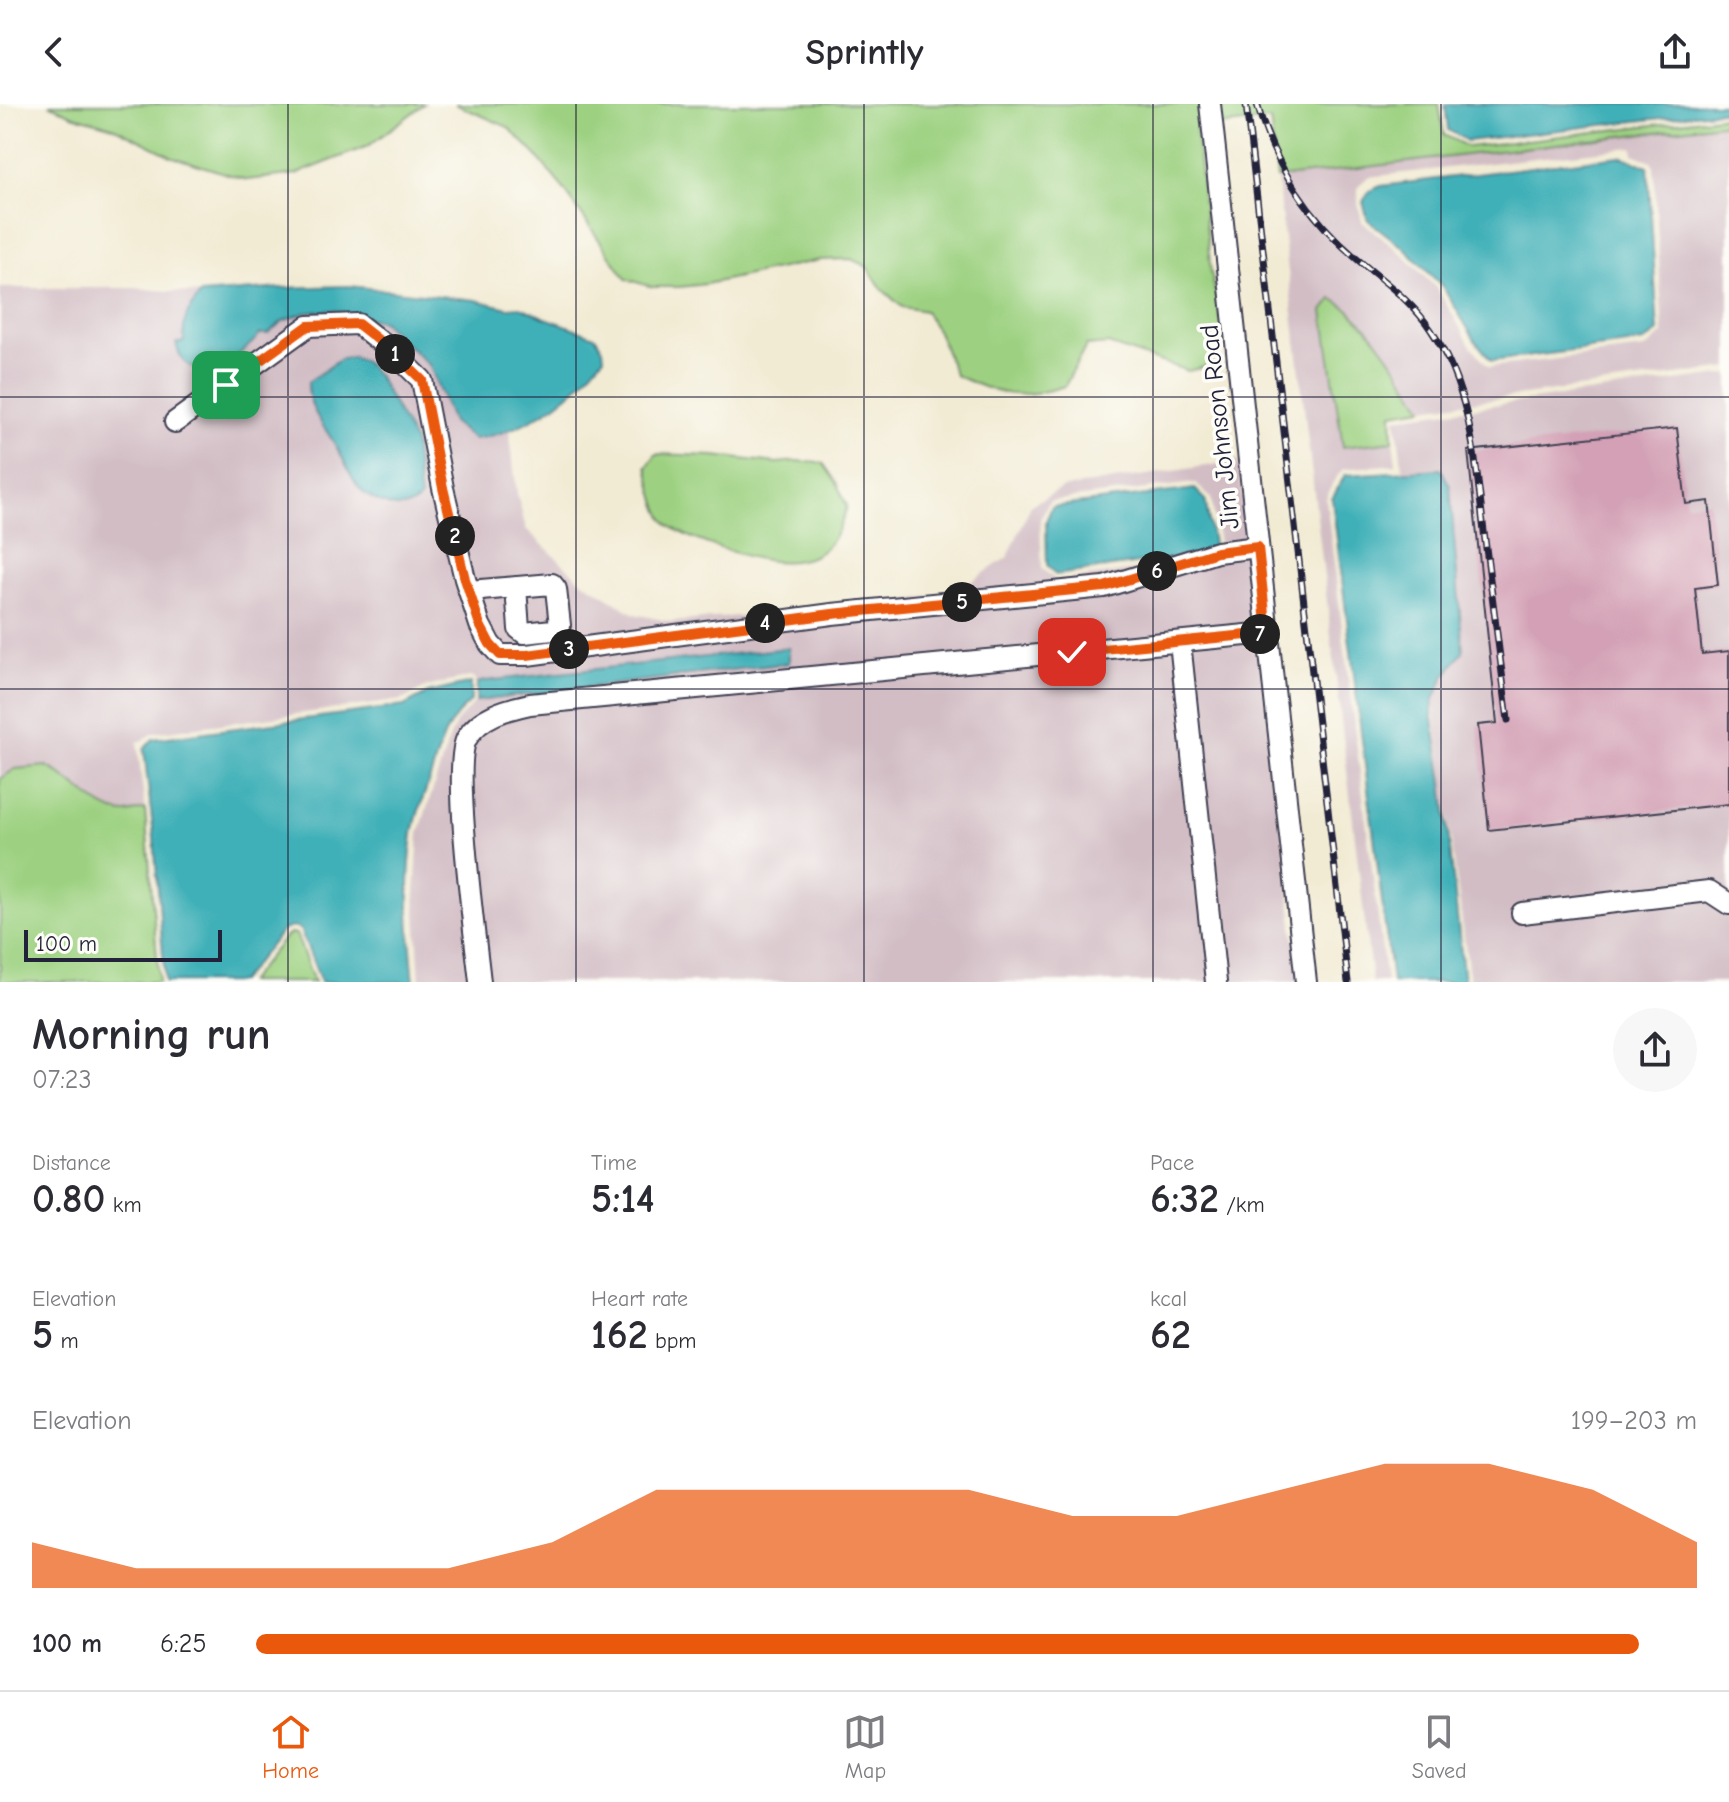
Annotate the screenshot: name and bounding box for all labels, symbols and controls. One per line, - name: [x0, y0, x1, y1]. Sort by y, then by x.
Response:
- icon: back: [32, 30, 76, 74]
- icon: share: [1653, 30, 1697, 74]
- text: Sprintly: [805, 32, 924, 73]
- street label: Jim Johnson Road: [1194, 323, 1246, 531]
- pin: 1: [375, 334, 415, 374]
- text: 1: [391, 341, 399, 367]
- pin: [192, 351, 260, 419]
- icon: arrive: [204, 363, 248, 407]
- pin: 2: [435, 516, 475, 556]
- text: 2: [450, 523, 460, 549]
- pin: 6: [1137, 551, 1177, 591]
- text: 6: [1151, 558, 1163, 584]
- pin: 5: [942, 582, 982, 622]
- text: 5: [956, 589, 968, 615]
- pin: 4: [745, 603, 785, 643]
- text: 4: [760, 610, 770, 636]
- pin: 7: [1240, 614, 1280, 654]
- pin: [1038, 618, 1106, 686]
- text: 7: [1255, 621, 1265, 647]
- pin: 3: [549, 629, 589, 669]
- icon: check: [1050, 630, 1094, 674]
- text: 3: [564, 636, 574, 662]
- scale bar: [24, 926, 222, 962]
- text: 100 m: [36, 931, 97, 957]
- button: share: [1613, 1008, 1697, 1092]
- text: Morning run: [32, 1009, 271, 1060]
- text: 07:23: [32, 1065, 92, 1095]
- text: Distance: [32, 1150, 111, 1176]
- text: Time: [591, 1150, 637, 1176]
- text: Pace: [1150, 1150, 1194, 1176]
- text: 0.80: [32, 1176, 105, 1222]
- text: 5:14: [591, 1176, 655, 1222]
- text: 6:32: [1150, 1176, 1219, 1222]
- text: km: [105, 1192, 142, 1218]
- text: /km: [1219, 1192, 1265, 1218]
- text: Elevation: [32, 1286, 116, 1312]
- text: Heart rate: [591, 1286, 688, 1312]
- text: kcal: [1150, 1286, 1187, 1312]
- text: 5: [32, 1312, 53, 1358]
- text: 162: [591, 1312, 648, 1358]
- text: 62: [1150, 1312, 1191, 1358]
- text: m: [53, 1328, 79, 1354]
- text: bpm: [648, 1328, 697, 1354]
- text: Elevation: [32, 1406, 132, 1436]
- text: 199–203 m: [1571, 1406, 1697, 1436]
- text: 100 m: [32, 1629, 102, 1659]
- text: 6:25: [160, 1629, 207, 1659]
- tab: Home: [262, 1710, 319, 1784]
- tab: Map: [843, 1710, 887, 1784]
- tab: Saved: [1412, 1710, 1467, 1784]

